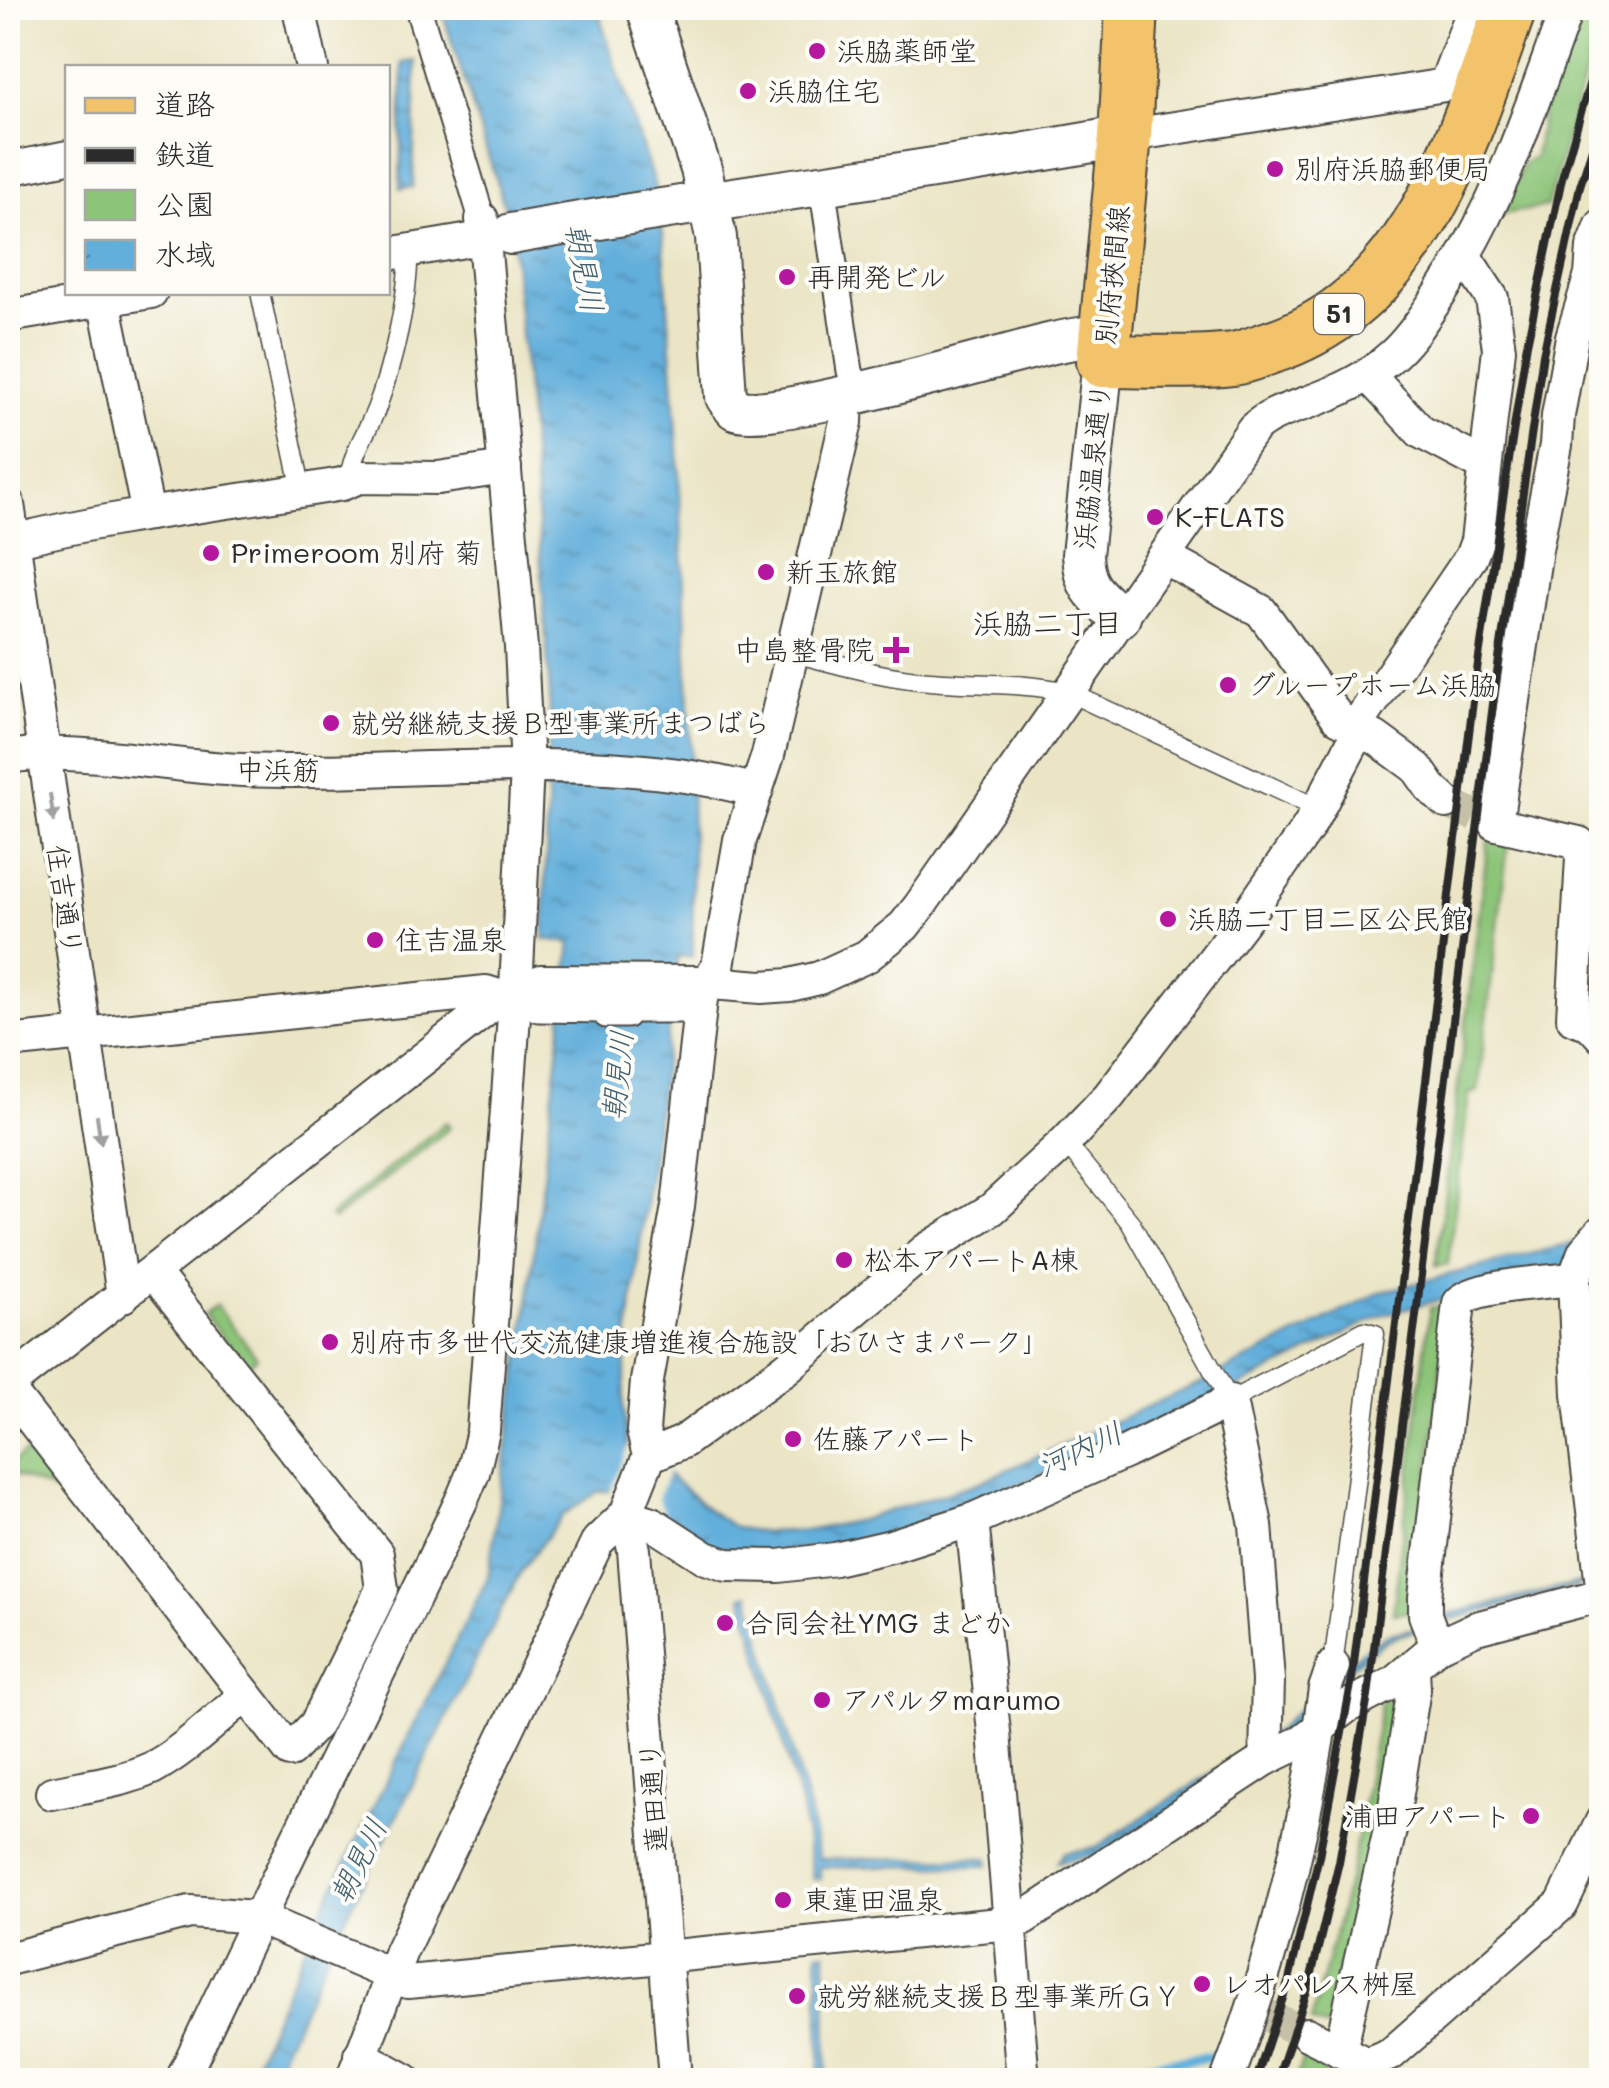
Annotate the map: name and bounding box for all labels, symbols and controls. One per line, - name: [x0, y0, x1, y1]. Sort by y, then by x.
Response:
- place label: 浜脇薬師堂: [837, 32, 977, 68]
- marker: 浜脇薬師堂: [806, 40, 828, 62]
- legend: [65, 65, 390, 295]
- place label: 浜脇住宅: [768, 72, 880, 108]
- marker: 浜脇住宅: [737, 80, 759, 102]
- text: 道路: [155, 83, 215, 123]
- text: 鉄道: [155, 133, 215, 173]
- place label: 別府浜脇郵便局: [1295, 150, 1491, 186]
- marker: 別府浜脇郵便局: [1264, 158, 1286, 180]
- text: 公園: [155, 183, 215, 223]
- street label: 別府挾間線: [1086, 203, 1136, 346]
- water label: 朝見川: [558, 220, 614, 316]
- text: 水域: [155, 233, 215, 273]
- place label: 再開発ビル: [807, 258, 946, 294]
- marker: 再開発ビル: [776, 266, 798, 288]
- road number: 51: [1314, 294, 1364, 334]
- street label: 浜脇温泉通り: [1064, 380, 1118, 551]
- place label: K-FLATS: [1175, 498, 1285, 534]
- marker: K-FLATS: [1144, 506, 1166, 528]
- place label: Primeroom 別府 菊: [231, 534, 482, 570]
- marker: Primeroom 別府 菊: [200, 542, 222, 564]
- place label: 新玉旅館: [786, 553, 898, 589]
- marker: 新玉旅館: [755, 561, 777, 583]
- district label: 浜脇二丁目: [973, 602, 1123, 642]
- place label: 中島整骨院: [734, 631, 874, 667]
- marker: 中島整骨院: [883, 637, 909, 663]
- place label: グループホーム浜脇: [1248, 666, 1497, 702]
- marker: グループホーム浜脇: [1217, 674, 1239, 696]
- place label: 就労継続支援Ｂ型事業所まつばら: [351, 704, 771, 740]
- marker: 就労継続支援Ｂ型事業所まつばら: [320, 712, 342, 734]
- street label: 中浜筋: [236, 750, 320, 788]
- one-way arrow: [44, 793, 60, 825]
- street label: 住吉通り: [40, 842, 92, 958]
- place label: 浜脇二丁目二区公民館: [1188, 900, 1468, 936]
- marker: 浜脇二丁目二区公民館: [1157, 908, 1179, 930]
- place label: 住吉温泉: [395, 921, 507, 957]
- marker: 住吉温泉: [364, 929, 386, 951]
- water label: 朝見川: [591, 1028, 641, 1122]
- one-way arrow: [91, 1115, 107, 1146]
- place label: 松本アパートA棟: [864, 1241, 1078, 1277]
- marker: 松本アパートA棟: [833, 1249, 855, 1271]
- place label: 別府市多世代交流健康増進複合施設「おひさまパーク」: [350, 1323, 1050, 1359]
- marker: 別府市多世代交流健康増進複合施設「おひさまパーク」: [319, 1331, 341, 1353]
- water label: 河内川: [1030, 1411, 1128, 1485]
- place label: 佐藤アパート: [813, 1420, 979, 1456]
- marker: 佐藤アパート: [782, 1428, 804, 1450]
- place label: 合同会社YMG まどか: [745, 1604, 1011, 1640]
- marker: 合同会社YMG まどか: [714, 1612, 736, 1634]
- place label: アパルタmarumo: [842, 1681, 1060, 1717]
- marker: アパルタmarumo: [811, 1689, 833, 1711]
- street label: 蓮田通り: [630, 1740, 674, 1854]
- place label: 浦田アパート: [1345, 1797, 1511, 1833]
- marker: 浦田アパート: [1520, 1805, 1542, 1827]
- water label: 朝見川: [319, 1811, 395, 1909]
- place label: 東蓮田温泉: [803, 1881, 943, 1917]
- marker: 東蓮田温泉: [772, 1889, 794, 1911]
- place label: レオパレス桝屋: [1222, 1965, 1418, 2001]
- marker: レオパレス桝屋: [1191, 1973, 1213, 1995]
- place label: 就労継続支援Ｂ型事業所ＧＹ: [817, 1977, 1181, 2013]
- marker: 就労継続支援Ｂ型事業所ＧＹ: [786, 1985, 808, 2007]

